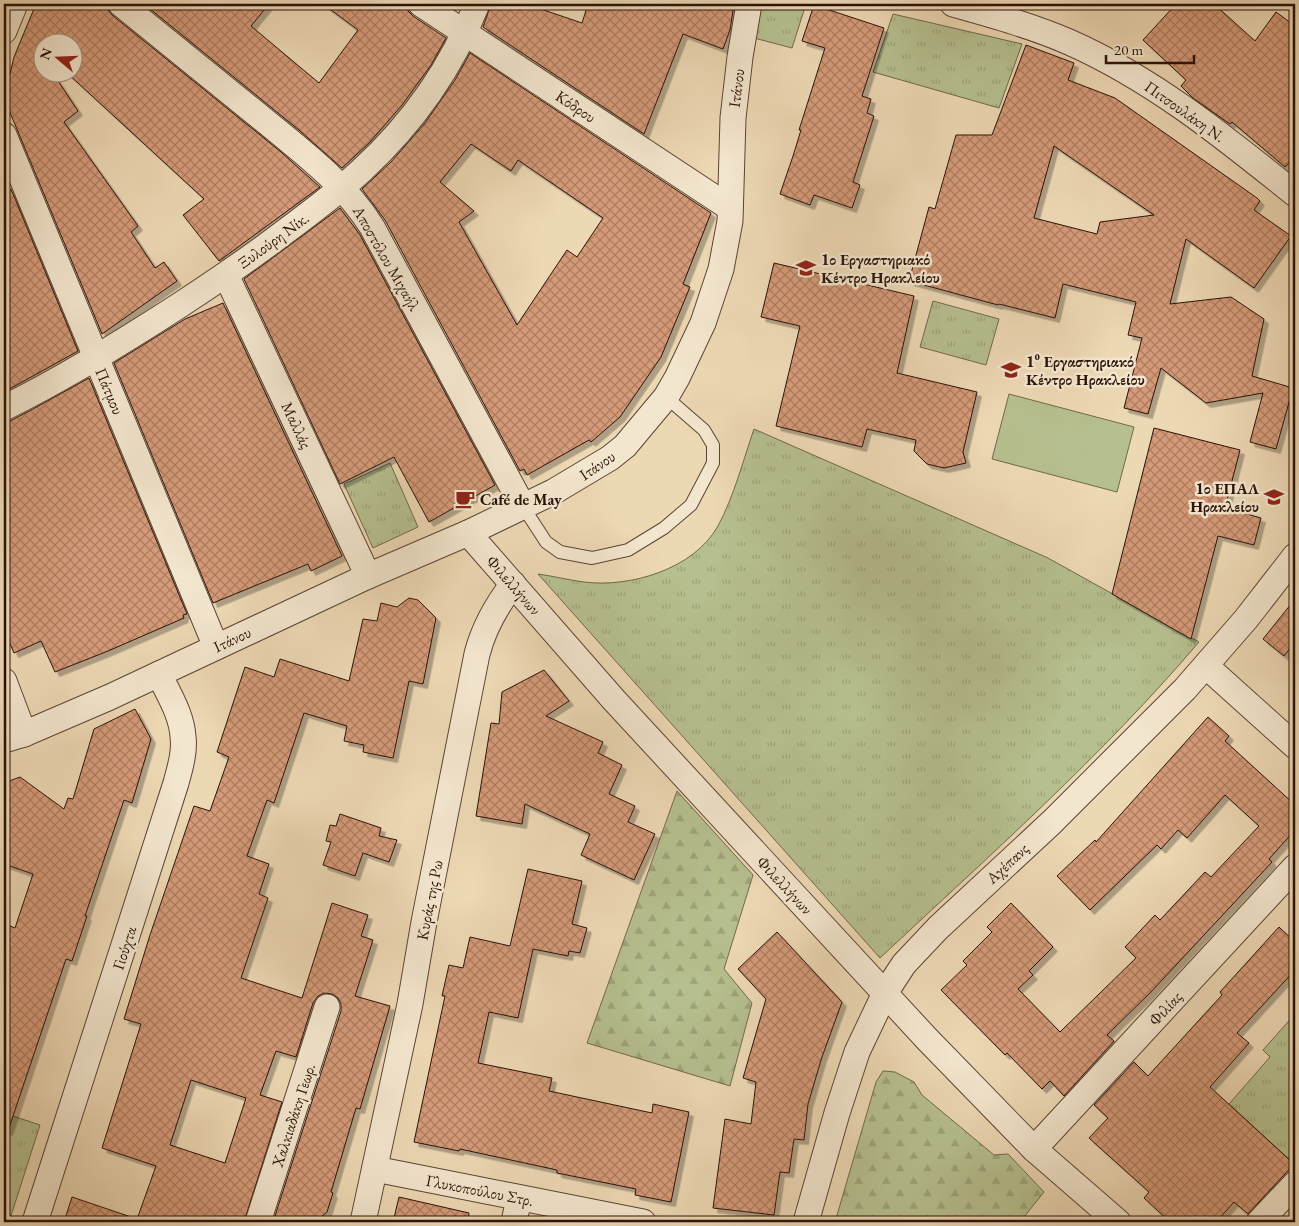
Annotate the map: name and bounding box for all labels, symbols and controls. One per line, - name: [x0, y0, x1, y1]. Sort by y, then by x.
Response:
- north arrow: [32, 32, 82, 82]
- scale bar: [1106, 32, 1194, 64]
- text: 20 m: [1114, 40, 1143, 59]
- text: N: [35, 45, 56, 62]
- street label: Ιτάνου: [724, 67, 749, 109]
- street label: Πιτσουλάκη Ν.: [1140, 76, 1229, 147]
- street label: Κόδρου: [552, 85, 600, 127]
- street label: Αποστόλου Μιχαήλ: [348, 201, 425, 315]
- street label: Ξυλούρη Νίκ.: [234, 207, 313, 273]
- place label: 1ο Εργαστηριακό Κέντρο Ηρακλείου: [821, 249, 940, 288]
- school or university icon: 1ο Εργαστηριακό Κέντρο Ηρακλείου: [795, 257, 817, 279]
- place label: 1⁰ Εργαστηριακό Κέντρο Ηρακλείου: [1026, 351, 1145, 390]
- school or university icon: 1⁰ Εργαστηριακό Κέντρο Ηρακλείου: [1000, 359, 1022, 381]
- street label: Πάτμου: [90, 365, 129, 418]
- street label: Μαλλάς: [277, 398, 317, 452]
- street label: Ιτάνου: [575, 446, 619, 485]
- place label: 1ο ΕΠΑΛ Ηρακλείου: [1190, 478, 1260, 517]
- school or university icon: 1ο ΕΠΑΛ Ηρακλείου: [1263, 486, 1285, 508]
- cafe icon: Café de May: [454, 488, 476, 510]
- place label: Café de May: [480, 489, 562, 510]
- street label: Φιλελλήνων: [482, 551, 545, 620]
- street label: Ιτάνου: [210, 622, 254, 657]
- street label: Αχέπανς: [981, 838, 1033, 889]
- street label: Φιλελλήνων: [752, 852, 817, 919]
- street label: Κυράς της Ρω: [411, 858, 448, 942]
- street label: Γιούχτα: [108, 923, 142, 973]
- street label: Φιλίας: [1144, 986, 1187, 1030]
- street label: Χαλκιαδάκη Γεωρ.: [266, 1061, 320, 1171]
- street label: Γλυκοπούλου Στρ.: [424, 1170, 535, 1211]

